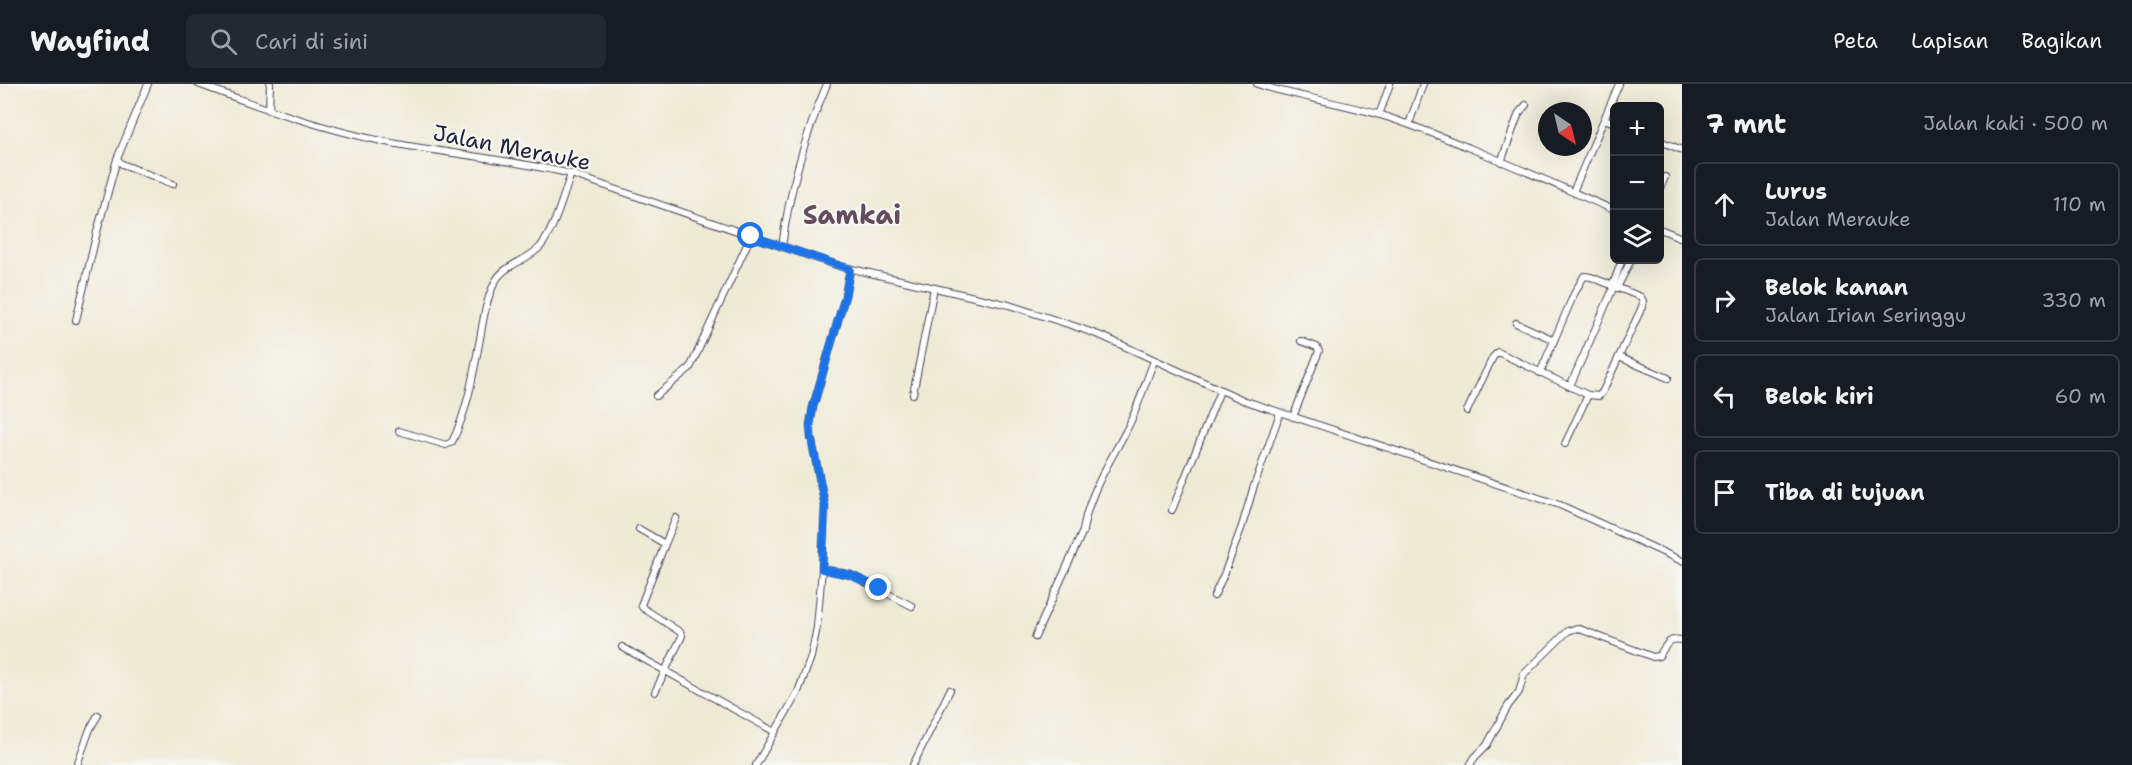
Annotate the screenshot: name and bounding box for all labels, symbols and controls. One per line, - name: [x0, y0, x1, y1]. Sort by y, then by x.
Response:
- search box: [186, 14, 606, 68]
- text: Wayfind: [30, 22, 150, 60]
- icon: search: [207, 25, 240, 58]
- text: Cari di sini: [255, 27, 368, 56]
- text: Peta: [1833, 27, 1878, 55]
- text: Lapisan: [1911, 27, 1988, 55]
- text: Bagikan: [2021, 27, 2102, 55]
- north arrow: [1538, 102, 1592, 156]
- map controls: [1610, 102, 1664, 264]
- button: +: [1610, 102, 1664, 156]
- text: 7 mnt: [1706, 106, 1786, 141]
- text: Jalan kaki · 500 m: [1923, 110, 2108, 136]
- street label: Jalan Merauke: [431, 118, 593, 177]
- button: −: [1610, 156, 1664, 210]
- text: Lurus: [1765, 177, 1827, 206]
- icon: ahead: [1708, 188, 1741, 221]
- text: 110 m: [2052, 191, 2106, 217]
- district label: Samkai: [803, 197, 901, 232]
- text: Jalan Merauke: [1765, 206, 1910, 232]
- button: layers: [1610, 210, 1664, 264]
- route start: [737, 222, 763, 248]
- text: Belok kanan: [1765, 273, 1908, 302]
- icon: right: [1708, 284, 1741, 317]
- text: 330 m: [2042, 287, 2106, 313]
- text: Jalan Irian Seringgu: [1765, 302, 1966, 328]
- icon: left: [1708, 380, 1741, 413]
- text: Belok kiri: [1765, 382, 1874, 411]
- text: 60 m: [2054, 383, 2106, 409]
- icon: arrive: [1708, 476, 1741, 509]
- text: Tiba di tujuan: [1765, 478, 1925, 507]
- route end: [865, 574, 891, 600]

